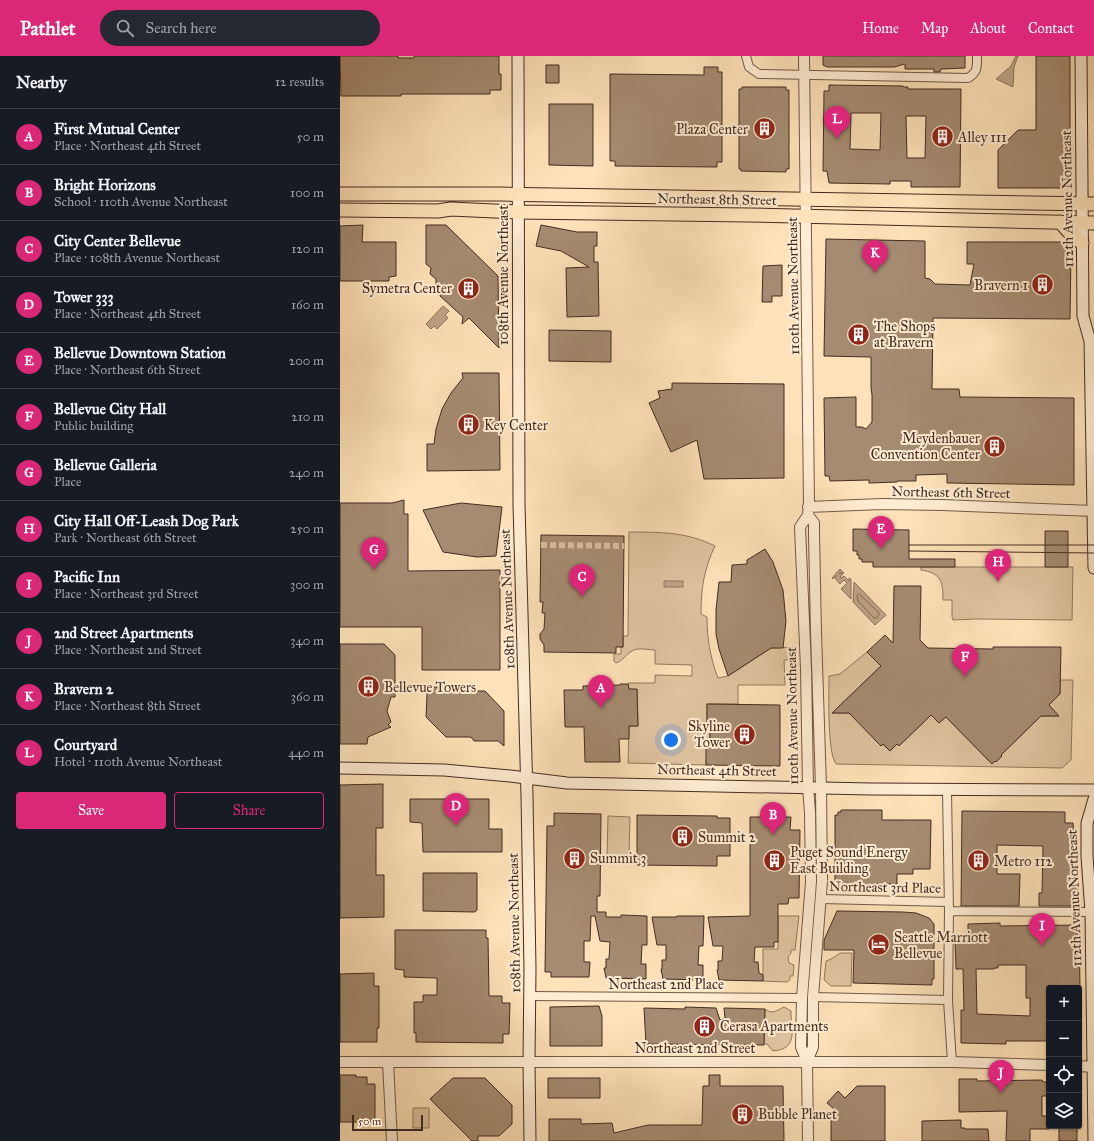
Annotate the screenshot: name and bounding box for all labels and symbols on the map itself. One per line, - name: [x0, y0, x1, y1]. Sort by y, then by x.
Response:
- pin: L: [824, 106, 850, 139]
- building icon: Plaza Center: [751, 116, 777, 142]
- place label: Plaza Center: [676, 121, 749, 138]
- building icon: Alley 111: [930, 124, 956, 150]
- place label: Alley 111: [957, 129, 1007, 146]
- street label: 112th Avenue Northeast: [1058, 130, 1077, 268]
- street label: Northeast 8th Street: [657, 190, 777, 209]
- street label: 108th Avenue Northeast: [495, 205, 512, 345]
- street label: 110th Avenue Northeast: [784, 217, 803, 355]
- pin: K: [862, 240, 888, 273]
- building icon: Bravern 1: [1030, 272, 1056, 298]
- building icon: Symetra Center: [455, 275, 481, 301]
- place label: Bravern 1: [974, 277, 1028, 294]
- place label: Symetra Center: [362, 280, 453, 297]
- place label: The Shops at Bravern: [874, 318, 935, 351]
- building icon: The Shops at Bravern: [845, 321, 871, 347]
- building icon: Key Center: [455, 412, 481, 438]
- place label: Key Center: [484, 417, 549, 434]
- place label: Meydenbauer Convention Center: [871, 430, 981, 463]
- building icon: Meydenbauer Convention Center: [982, 433, 1008, 459]
- street label: Northeast 6th Street: [891, 483, 1011, 502]
- pin: E: [868, 516, 894, 549]
- street label: 108th Avenue Northeast: [497, 529, 518, 669]
- pin: G: [361, 537, 387, 570]
- pin: H: [985, 549, 1011, 582]
- pin: C: [569, 564, 595, 597]
- pin: F: [952, 644, 978, 677]
- street label: 110th Avenue Northeast: [783, 647, 802, 785]
- building icon: Bellevue Towers: [355, 674, 381, 700]
- pin: A: [588, 675, 614, 708]
- place label: Bellevue Towers: [384, 679, 476, 696]
- place label: Skyline Tower: [688, 718, 731, 751]
- building icon: Skyline Tower: [732, 721, 758, 747]
- your location: [661, 730, 681, 750]
- street label: Northeast 4th Street: [657, 761, 777, 780]
- pin: D: [443, 793, 469, 826]
- pin: B: [760, 802, 786, 835]
- building icon: Summit 2: [670, 824, 696, 850]
- place label: Summit 2: [698, 829, 756, 846]
- street label: 112th Avenue Northeast: [1064, 829, 1085, 967]
- place label: Puget Sound Energy East Building: [790, 844, 908, 877]
- building icon: Summit 3: [561, 845, 587, 871]
- building icon: Puget Sound Energy East Building: [762, 847, 788, 873]
- building icon: Metro 112: [966, 848, 992, 874]
- place label: Summit 3: [590, 850, 646, 867]
- street label: 108th Avenue Northeast: [505, 853, 524, 993]
- place label: Metro 112: [994, 853, 1052, 870]
- street label: Northeast 3rd Place: [829, 878, 941, 897]
- pin: I: [1029, 913, 1055, 946]
- place label: Seattle Marriott Bellevue: [894, 929, 988, 962]
- hotel icon: Seattle Marriott Bellevue: [866, 932, 892, 958]
- street label: Northeast 2nd Place: [608, 976, 724, 993]
- building icon: Cerasa Apartments: [692, 1013, 718, 1039]
- place label: Cerasa Apartments: [720, 1018, 828, 1035]
- street label: Northeast 2nd Street: [635, 1040, 755, 1057]
- pin: J: [988, 1060, 1014, 1093]
- building icon: Bubble Planet: [730, 1101, 756, 1127]
- place label: Bubble Planet: [758, 1106, 837, 1123]
- scale bar: [352, 1113, 423, 1132]

